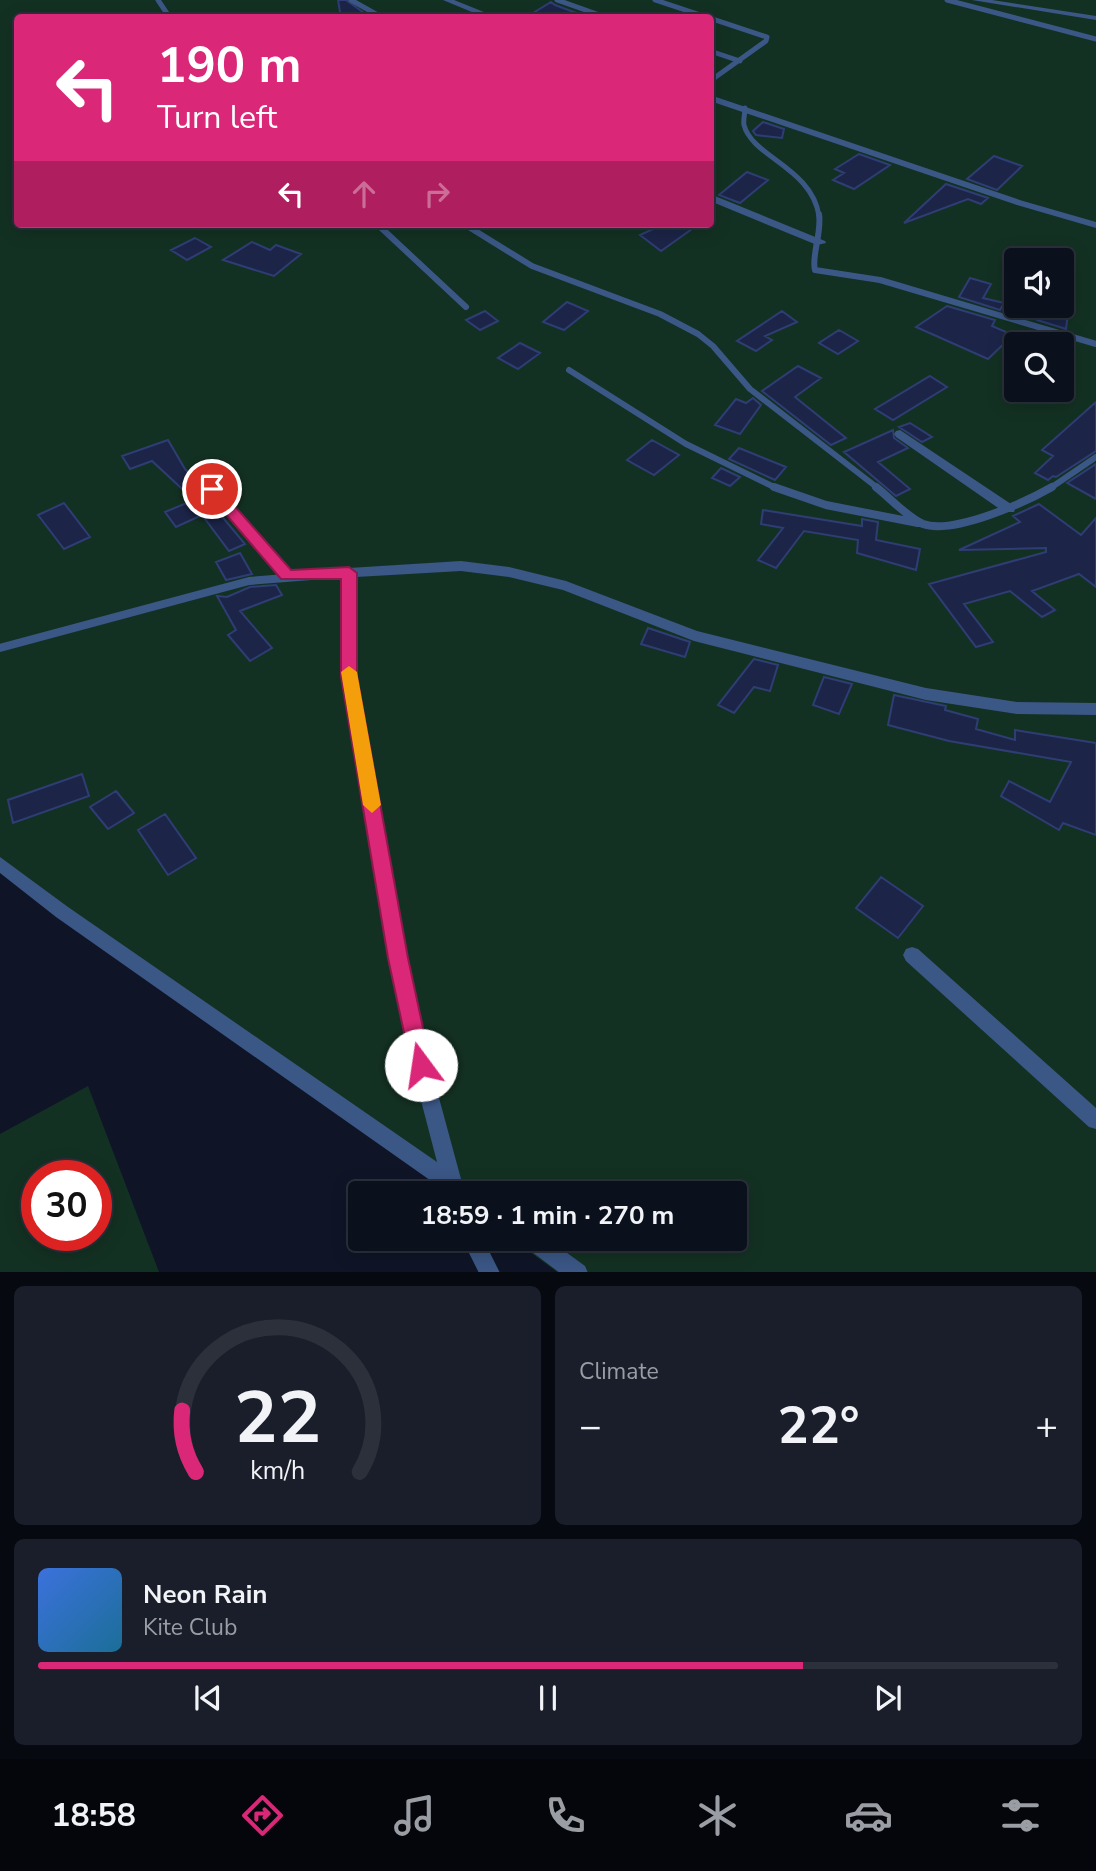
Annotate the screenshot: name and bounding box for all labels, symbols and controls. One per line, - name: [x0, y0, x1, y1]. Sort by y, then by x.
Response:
- text: 190 m: [157, 32, 301, 99]
- icon: left: [42, 42, 133, 133]
- text: Turn left: [157, 96, 277, 139]
- icon: left: [272, 175, 310, 213]
- icon: ahead: [345, 175, 383, 213]
- icon: right: [418, 175, 456, 213]
- map controls: [1004, 248, 1074, 402]
- button: sound: [1004, 248, 1074, 318]
- button: search: [1004, 332, 1074, 402]
- pin: [182, 459, 242, 519]
- icon: arrive: [193, 470, 231, 508]
- position arrow: [384, 1028, 458, 1102]
- speed limit sign: 30: [21, 1160, 112, 1251]
- text: 18:59 · 1 min · 270 m: [421, 1198, 674, 1233]
- text: Climate: [579, 1356, 659, 1387]
- text: 22: [234, 1368, 321, 1468]
- text: 22°: [777, 1390, 860, 1461]
- text: −: [579, 1401, 602, 1452]
- text: +: [1035, 1401, 1058, 1452]
- text: km/h: [250, 1453, 305, 1487]
- text: Neon Rain: [143, 1577, 268, 1612]
- text: Kite Club: [143, 1612, 237, 1643]
- icon: previous: [189, 1679, 227, 1717]
- icon: pause: [529, 1679, 567, 1717]
- icon: next: [869, 1679, 907, 1717]
- icon: directions: [238, 1791, 287, 1840]
- icon: music: [390, 1791, 439, 1840]
- icon: phone: [541, 1791, 590, 1840]
- icon: climate: [693, 1791, 742, 1840]
- icon: car: [844, 1791, 893, 1840]
- icon: filters: [996, 1791, 1045, 1840]
- text: 18:58: [51, 1794, 136, 1837]

